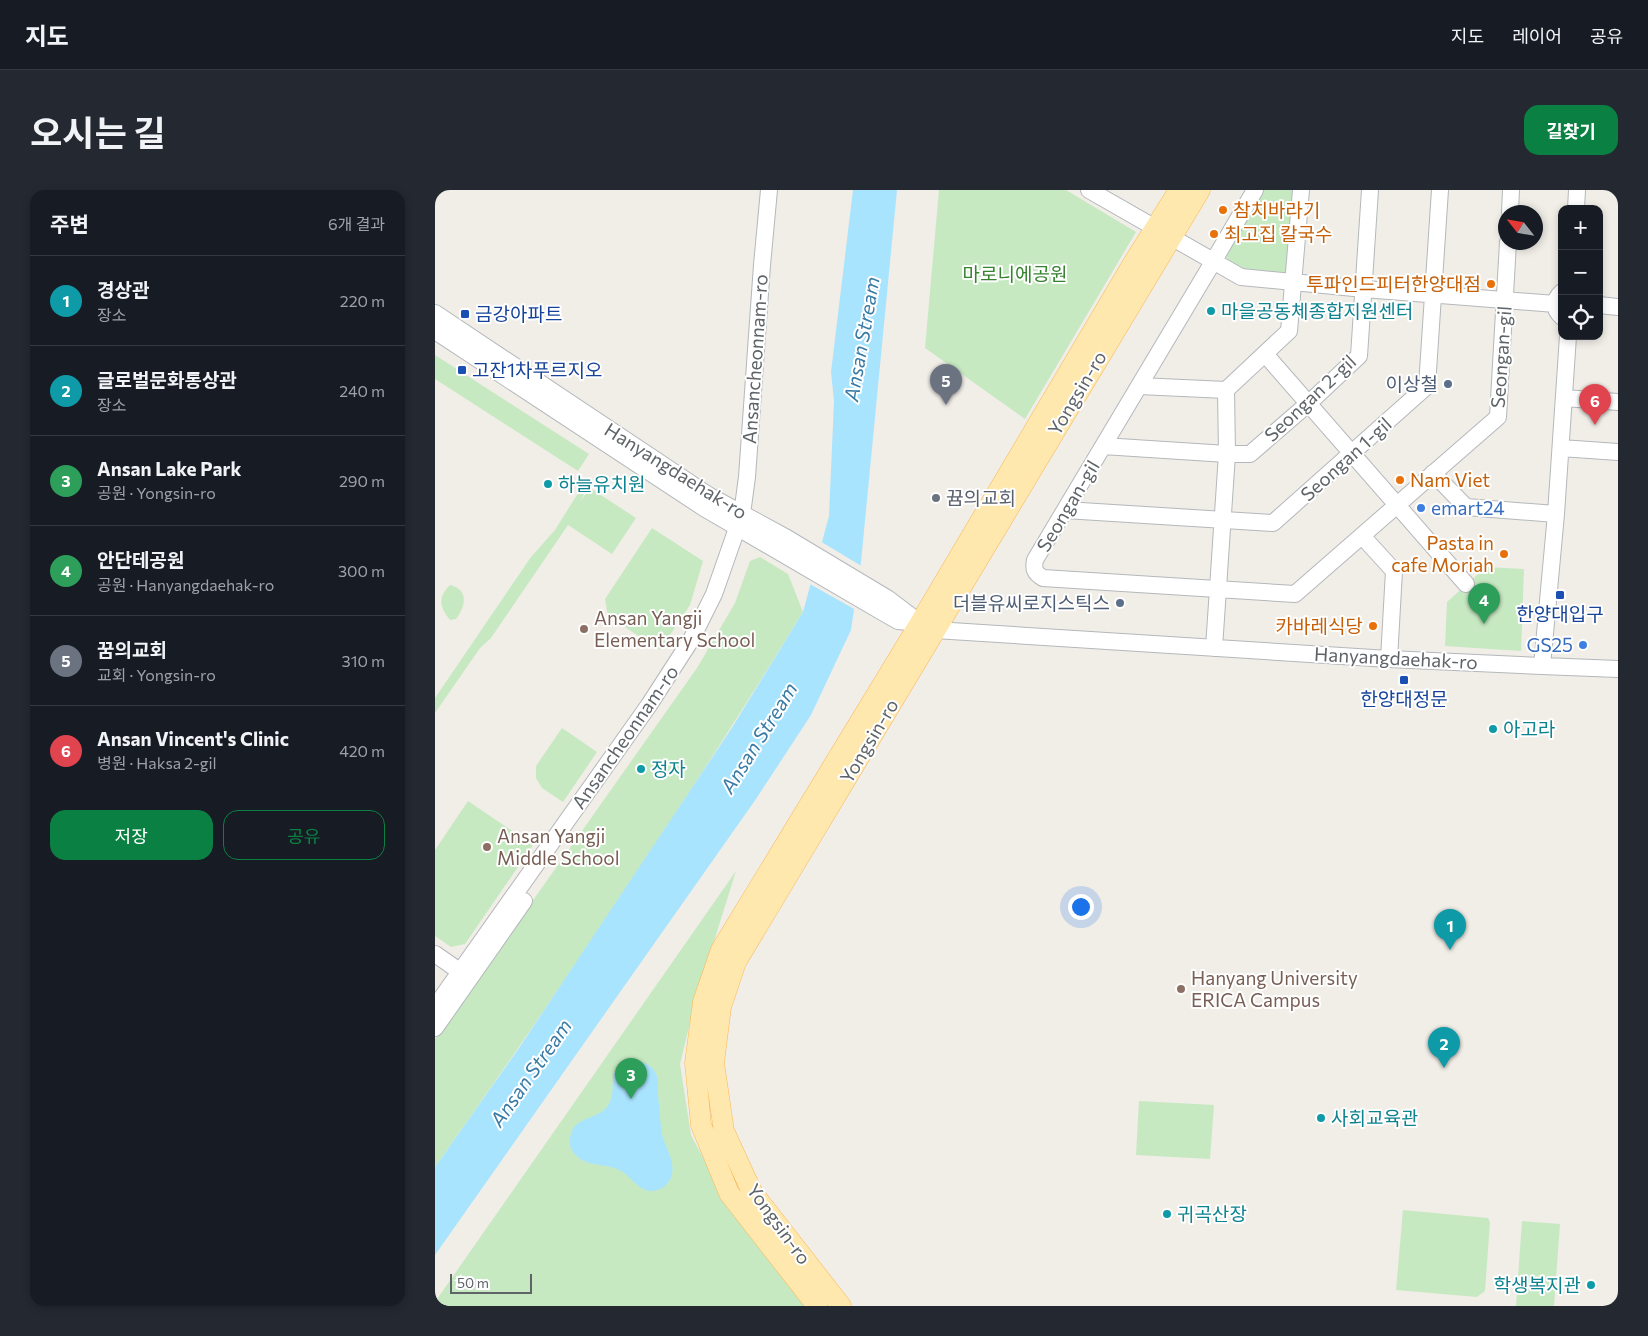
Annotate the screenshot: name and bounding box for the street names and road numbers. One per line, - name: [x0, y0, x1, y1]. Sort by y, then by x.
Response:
- street label: Ansancheonnam-ro: [737, 273, 772, 445]
- street label: Seongan-gil: [1485, 305, 1516, 409]
- street label: Yongsin-ro: [1042, 346, 1111, 439]
- street label: Seongan 2-gil: [1259, 349, 1360, 446]
- street label: Seongan 1-gil: [1296, 412, 1396, 505]
- street label: Hanyangdaehak-ro: [601, 417, 752, 524]
- street label: Seongan-gil: [1031, 456, 1104, 556]
- street label: Hanyangdaehak-ro: [1314, 642, 1478, 673]
- street label: Ansancheonnam-ro: [566, 660, 683, 813]
- street label: Yongsin-ro: [834, 694, 903, 787]
- street label: Yongsin-ro: [742, 1179, 816, 1269]

